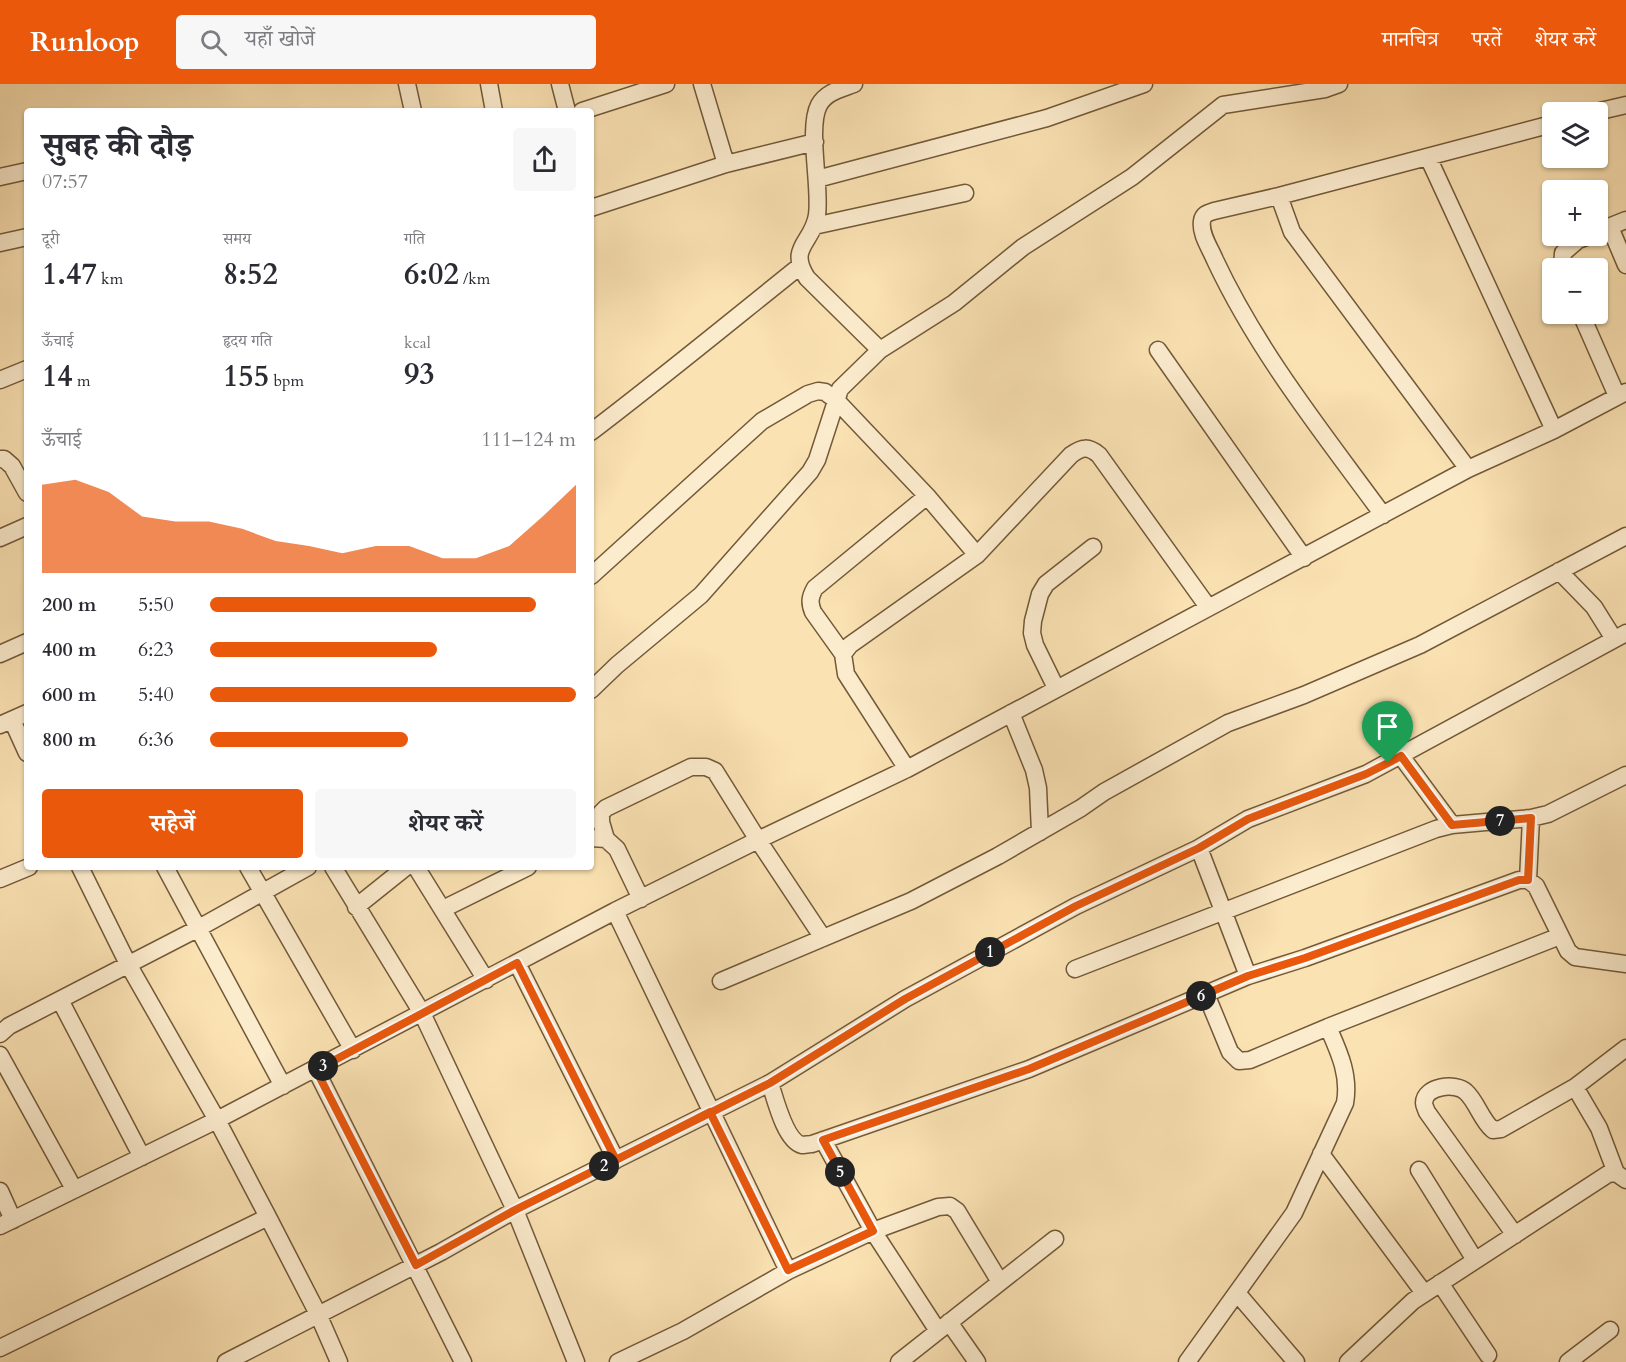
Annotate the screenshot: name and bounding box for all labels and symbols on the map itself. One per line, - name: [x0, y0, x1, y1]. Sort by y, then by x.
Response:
- pin: [1362, 701, 1413, 763]
- pin: 7: [1485, 806, 1515, 836]
- pin: 1: [975, 937, 1005, 967]
- pin: 6: [1186, 981, 1216, 1011]
- pin: 3: [308, 1051, 338, 1081]
- pin: 2: [589, 1151, 619, 1181]
- pin: 5: [825, 1157, 855, 1187]

